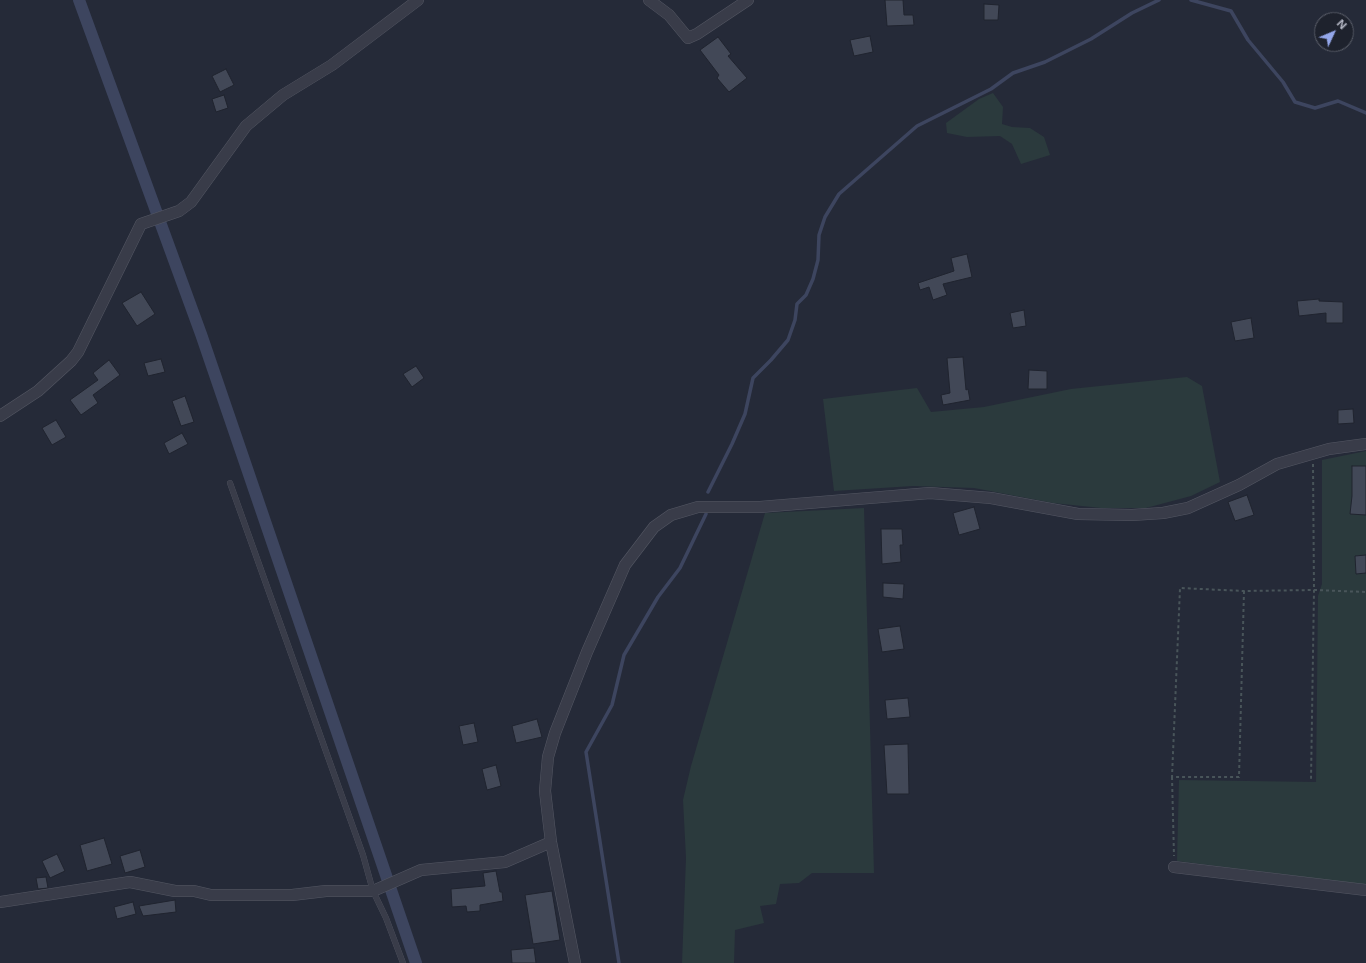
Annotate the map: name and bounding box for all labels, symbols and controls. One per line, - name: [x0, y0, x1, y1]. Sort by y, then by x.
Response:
- north arrow: [1314, 12, 1354, 52]
- text: N: [1334, 16, 1350, 32]

